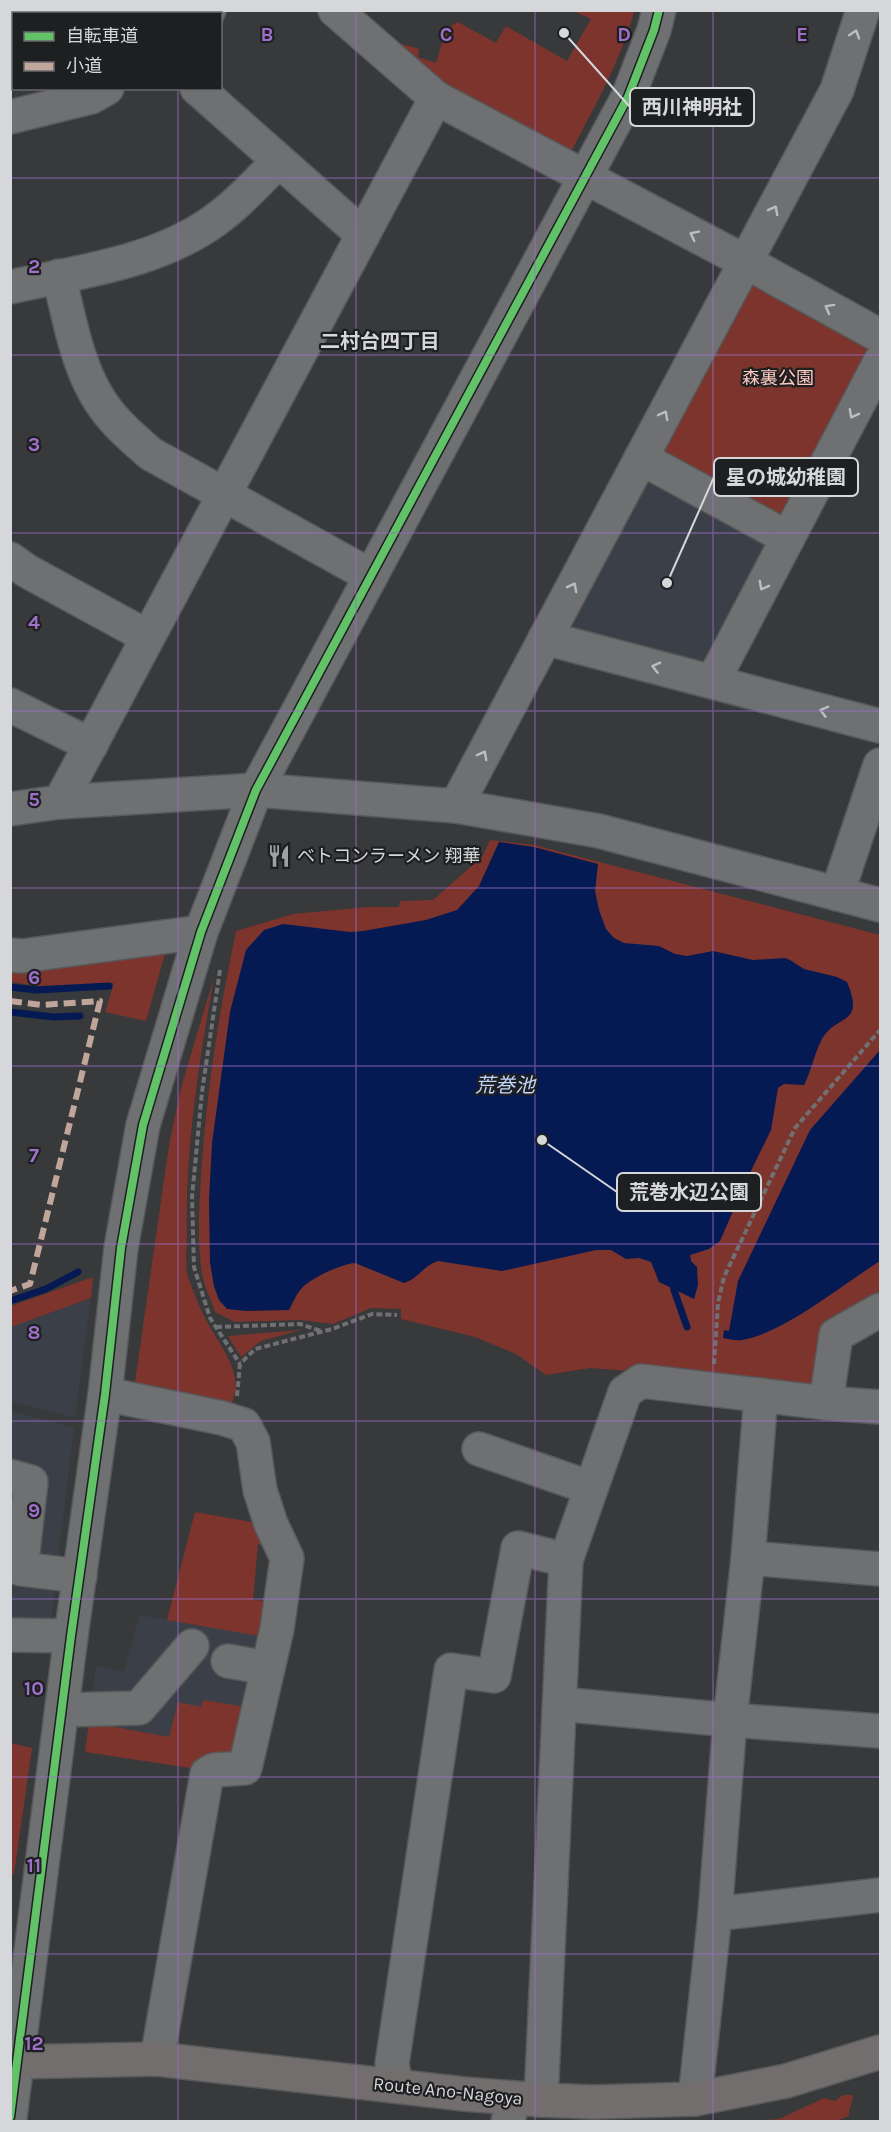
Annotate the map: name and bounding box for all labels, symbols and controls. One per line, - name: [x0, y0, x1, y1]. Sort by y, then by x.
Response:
- legend: [12, 12, 222, 90]
- text: B: [261, 23, 273, 46]
- text: C: [440, 23, 452, 46]
- text: D: [617, 23, 631, 46]
- text: E: [796, 23, 808, 46]
- text: 自転車道: [66, 25, 138, 47]
- one-way arrow: [848, 29, 861, 40]
- text: 小道: [66, 55, 102, 77]
- callout: 西川神明社: [630, 88, 754, 126]
- text: 西川神明社: [642, 96, 742, 119]
- one-way arrow: [767, 206, 778, 216]
- one-way arrow: [690, 231, 701, 242]
- text: 2: [28, 255, 40, 278]
- one-way arrow: [825, 304, 835, 315]
- district label: 二村台四丁目: [320, 330, 440, 353]
- park label: 森裏公園: [742, 367, 814, 389]
- one-way arrow: [849, 407, 860, 418]
- one-way arrow: [657, 410, 668, 421]
- text: 3: [28, 433, 40, 456]
- callout: 星の城幼稚園: [714, 458, 858, 496]
- text: 星の城幼稚園: [726, 466, 846, 489]
- one-way arrow: [758, 580, 770, 591]
- one-way arrow: [565, 582, 577, 593]
- text: 4: [28, 611, 40, 634]
- one-way arrow: [651, 661, 661, 674]
- one-way arrow: [819, 706, 830, 718]
- one-way arrow: [476, 750, 487, 761]
- text: 5: [28, 788, 40, 811]
- restaurant icon: ベトコンラーメン 翔華: [266, 843, 292, 869]
- place label: ベトコンラーメン 翔華: [297, 845, 481, 867]
- text: 6: [28, 966, 40, 989]
- water label: 荒巻池: [475, 1074, 537, 1097]
- text: 7: [29, 1144, 39, 1167]
- callout: 荒巻水辺公園: [617, 1173, 761, 1211]
- text: 荒巻水辺公園: [629, 1181, 749, 1204]
- text: 8: [28, 1321, 40, 1344]
- text: 9: [28, 1499, 40, 1522]
- text: 10: [24, 1677, 44, 1700]
- text: 11: [27, 1854, 41, 1877]
- text: 12: [24, 2032, 44, 2055]
- street label: Route Ano-Nagoya: [372, 2072, 524, 2110]

